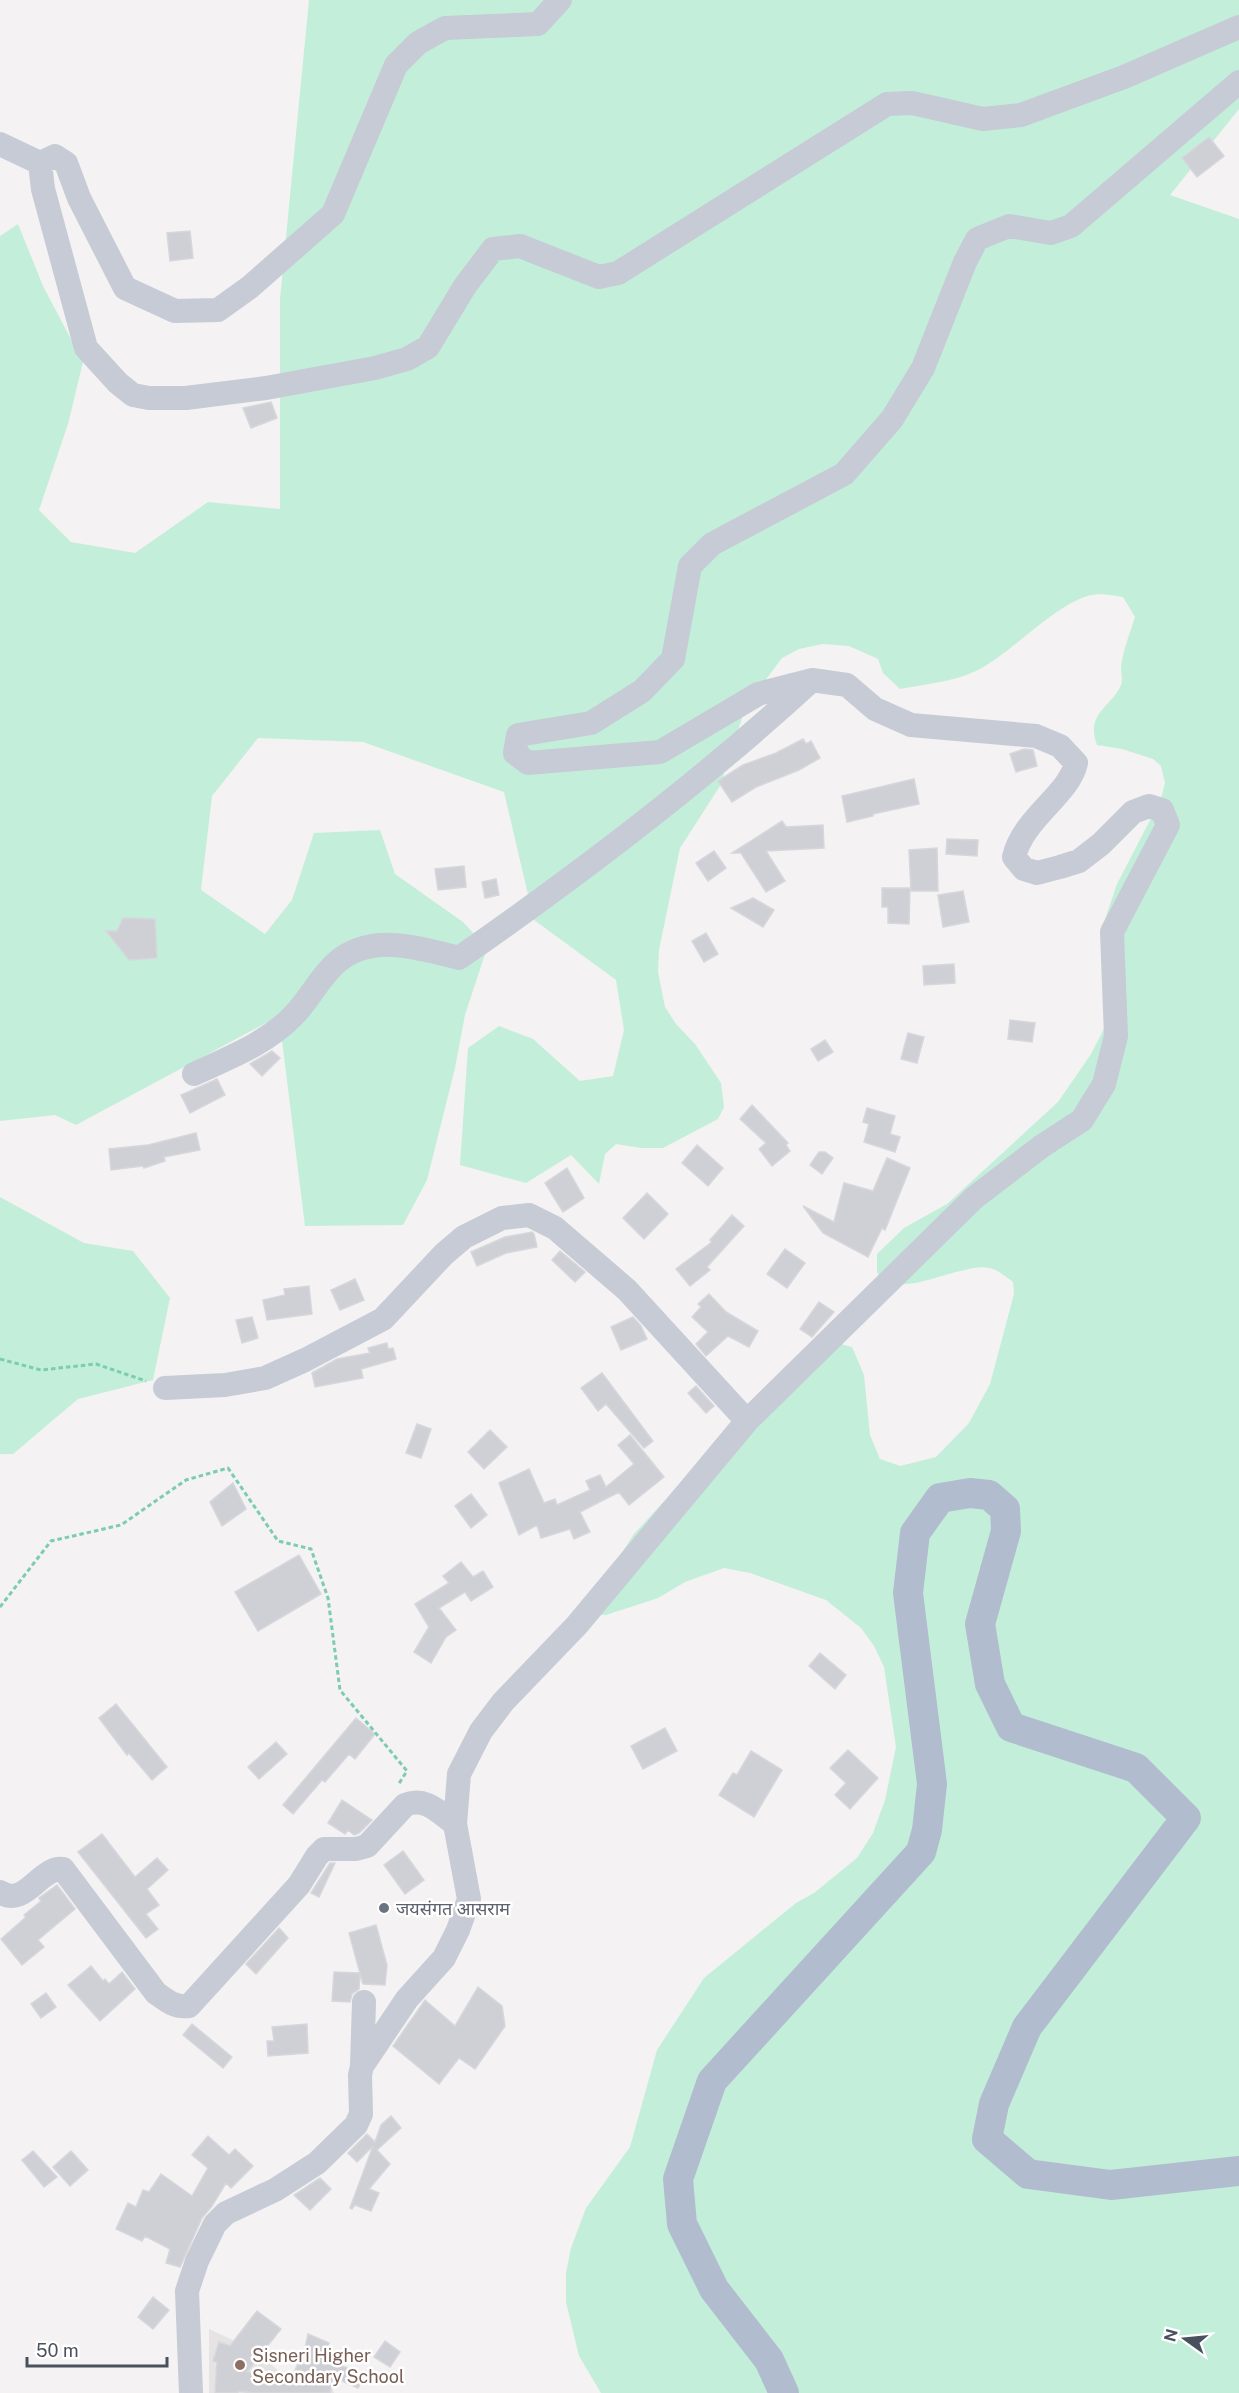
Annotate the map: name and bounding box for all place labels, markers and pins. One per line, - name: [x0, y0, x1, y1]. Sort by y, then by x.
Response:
- place label: जयसंगत आसराम: [396, 1898, 511, 1919]
- marker: जयसंगत आसराम: [377, 1901, 391, 1915]
- place label: Sisneri Higher Secondary School: [252, 2345, 404, 2387]
- marker: Sisneri Higher Secondary School: [233, 2358, 247, 2372]

